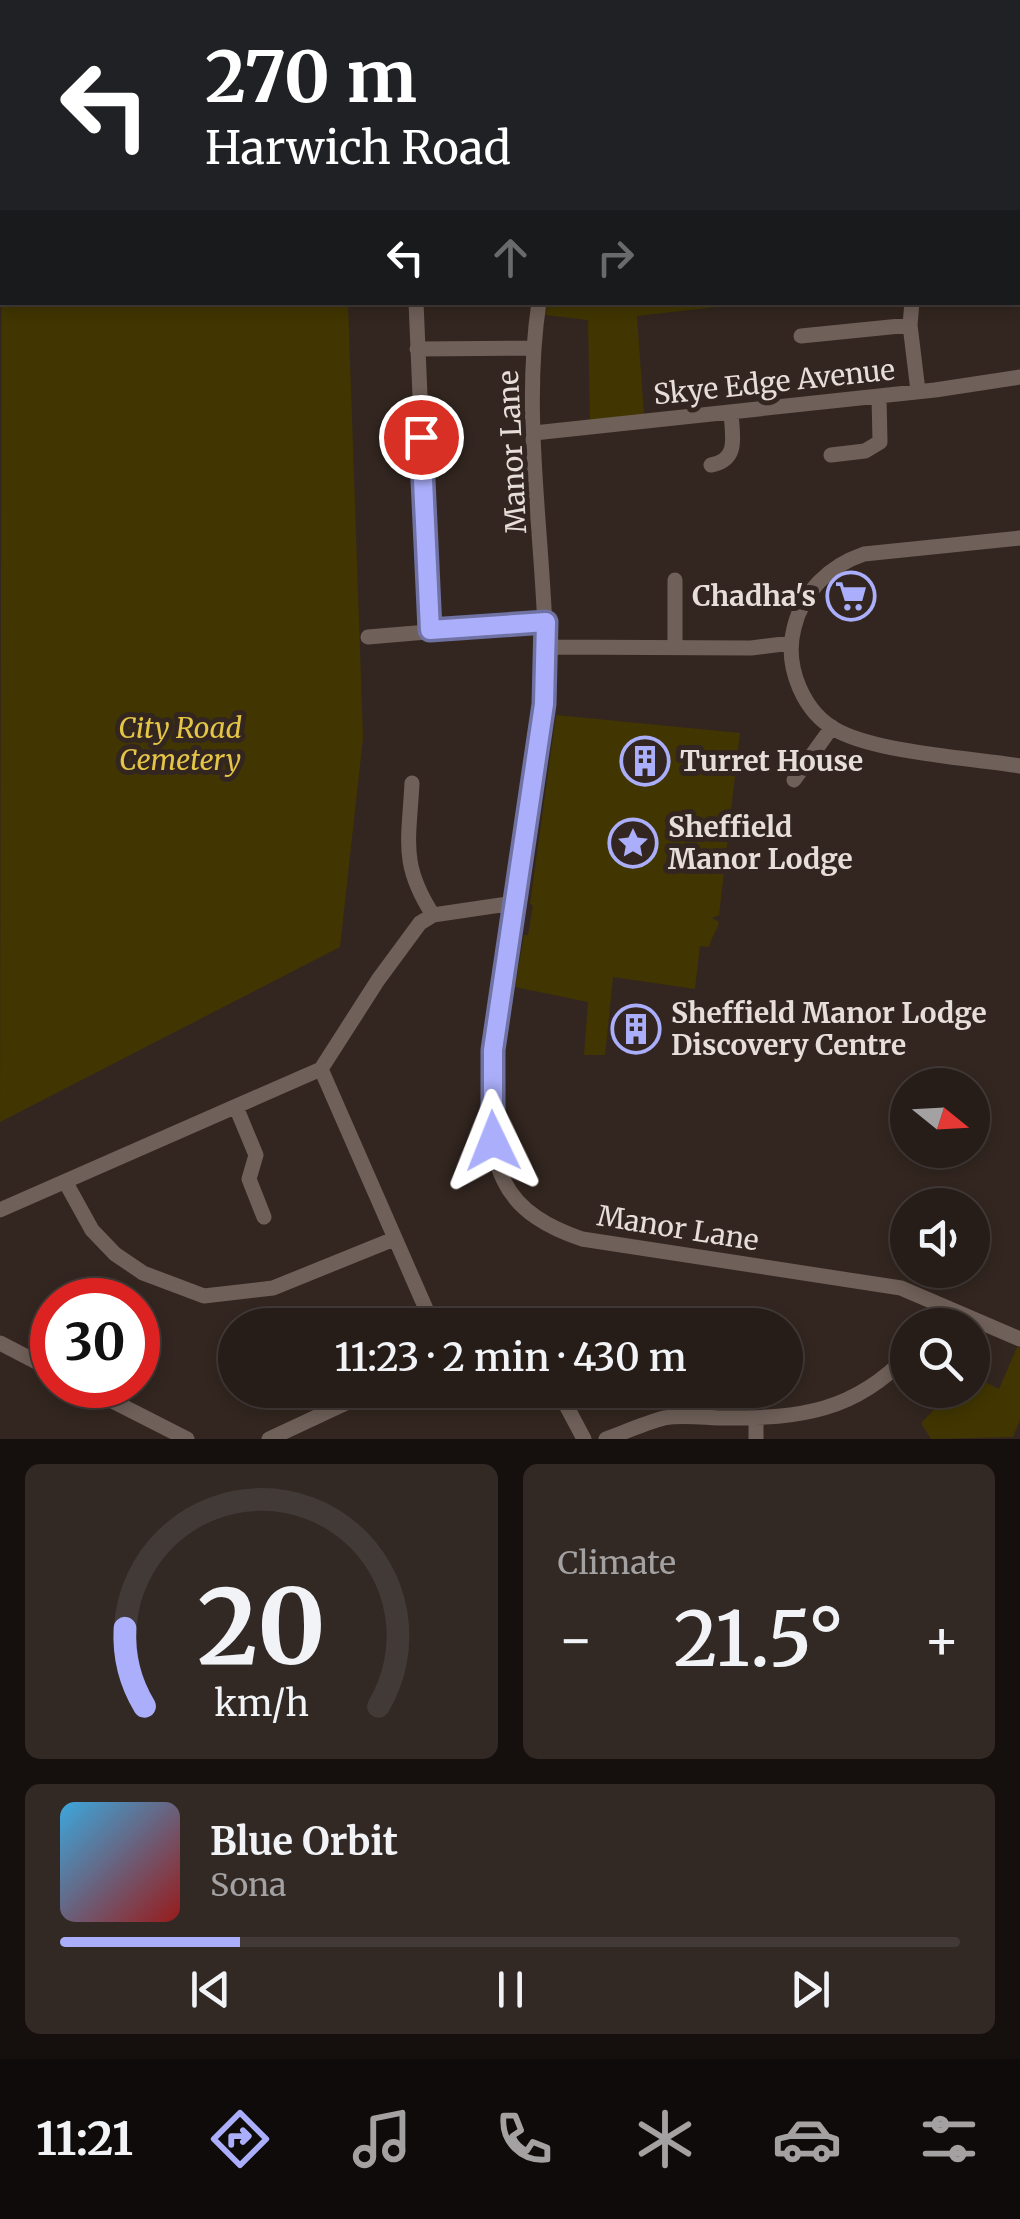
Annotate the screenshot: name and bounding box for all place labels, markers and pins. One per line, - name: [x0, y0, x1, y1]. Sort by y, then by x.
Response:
- pin: [379, 395, 464, 480]
- supermarket icon: Chadha's: [825, 570, 877, 622]
- place label: Chadha's: [692, 578, 816, 614]
- building icon: Turret House: [619, 735, 671, 787]
- place label: Turret House: [680, 743, 863, 779]
- place label: Sheffield Manor Lodge: [668, 809, 853, 877]
- place icon: Sheffield Manor Lodge: [607, 817, 659, 869]
- place label: Sheffield Manor Lodge Discovery Centre: [671, 995, 987, 1063]
- building icon: Sheffield Manor Lodge Discovery Centre: [610, 1003, 662, 1055]

